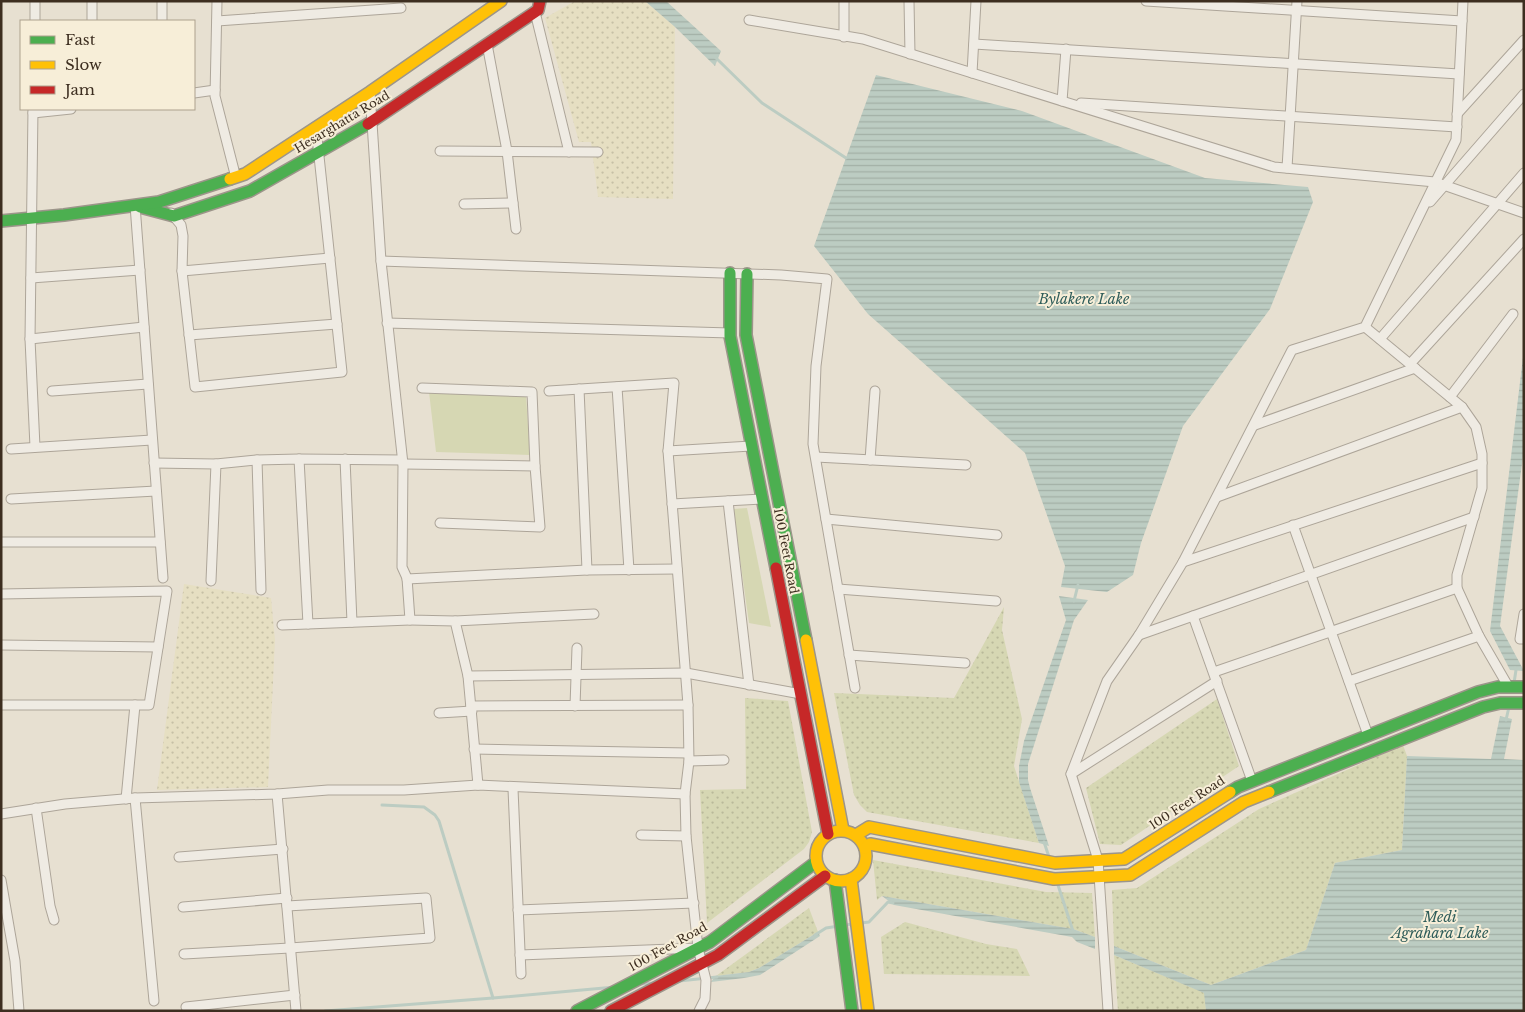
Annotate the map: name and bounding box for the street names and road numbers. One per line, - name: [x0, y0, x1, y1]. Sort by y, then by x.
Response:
- street label: Hesarghatta Road: [291, 87, 392, 156]
- street label: 100 Feet Road: [771, 507, 802, 595]
- street label: 100 Feet Road: [1146, 773, 1227, 833]
- street label: 100 Feet Road: [626, 919, 710, 974]

